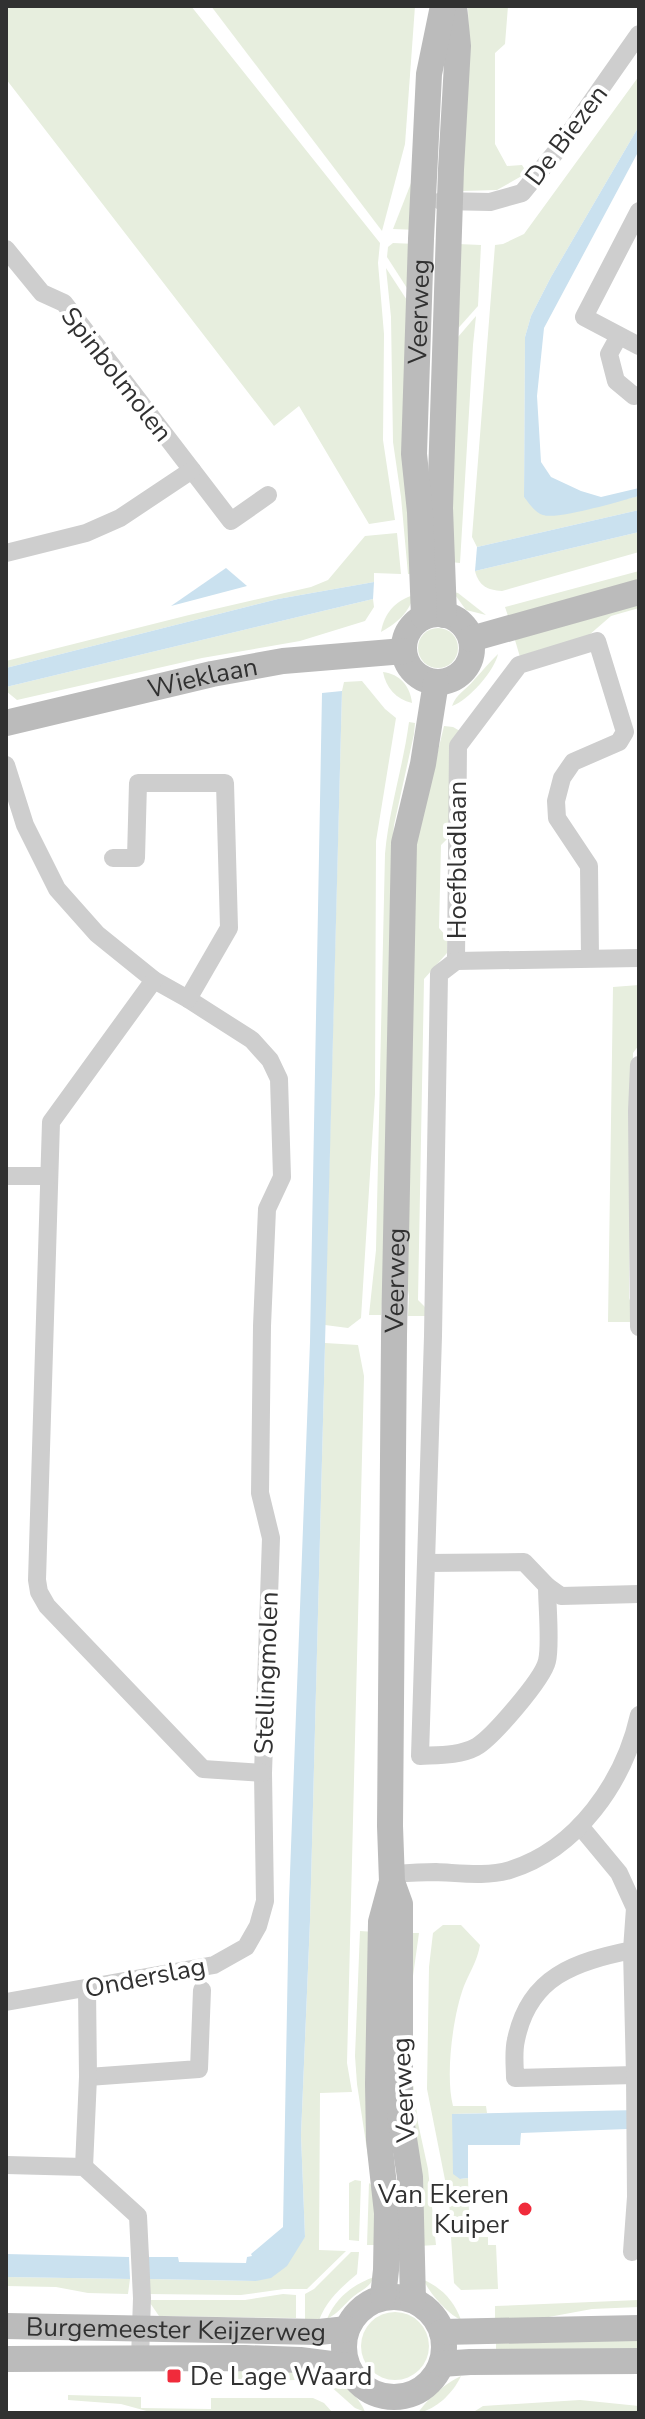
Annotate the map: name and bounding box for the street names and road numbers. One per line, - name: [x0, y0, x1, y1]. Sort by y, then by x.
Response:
- street label: De Biezen: [517, 78, 616, 193]
- street label: Veerweg: [400, 258, 438, 365]
- street label: Spinbolmolen: [53, 300, 180, 449]
- street label: Wieklaan: [144, 649, 261, 707]
- street label: Hoefbladlaan: [440, 781, 475, 939]
- street label: Veerweg: [377, 1227, 414, 1334]
- street label: Stellingmolen: [246, 1591, 287, 1755]
- street label: Onderslag: [82, 1949, 208, 2006]
- street label: Veerweg: [383, 2037, 424, 2144]
- street label: Burgemeester Keijzerweg: [26, 2309, 326, 2350]

